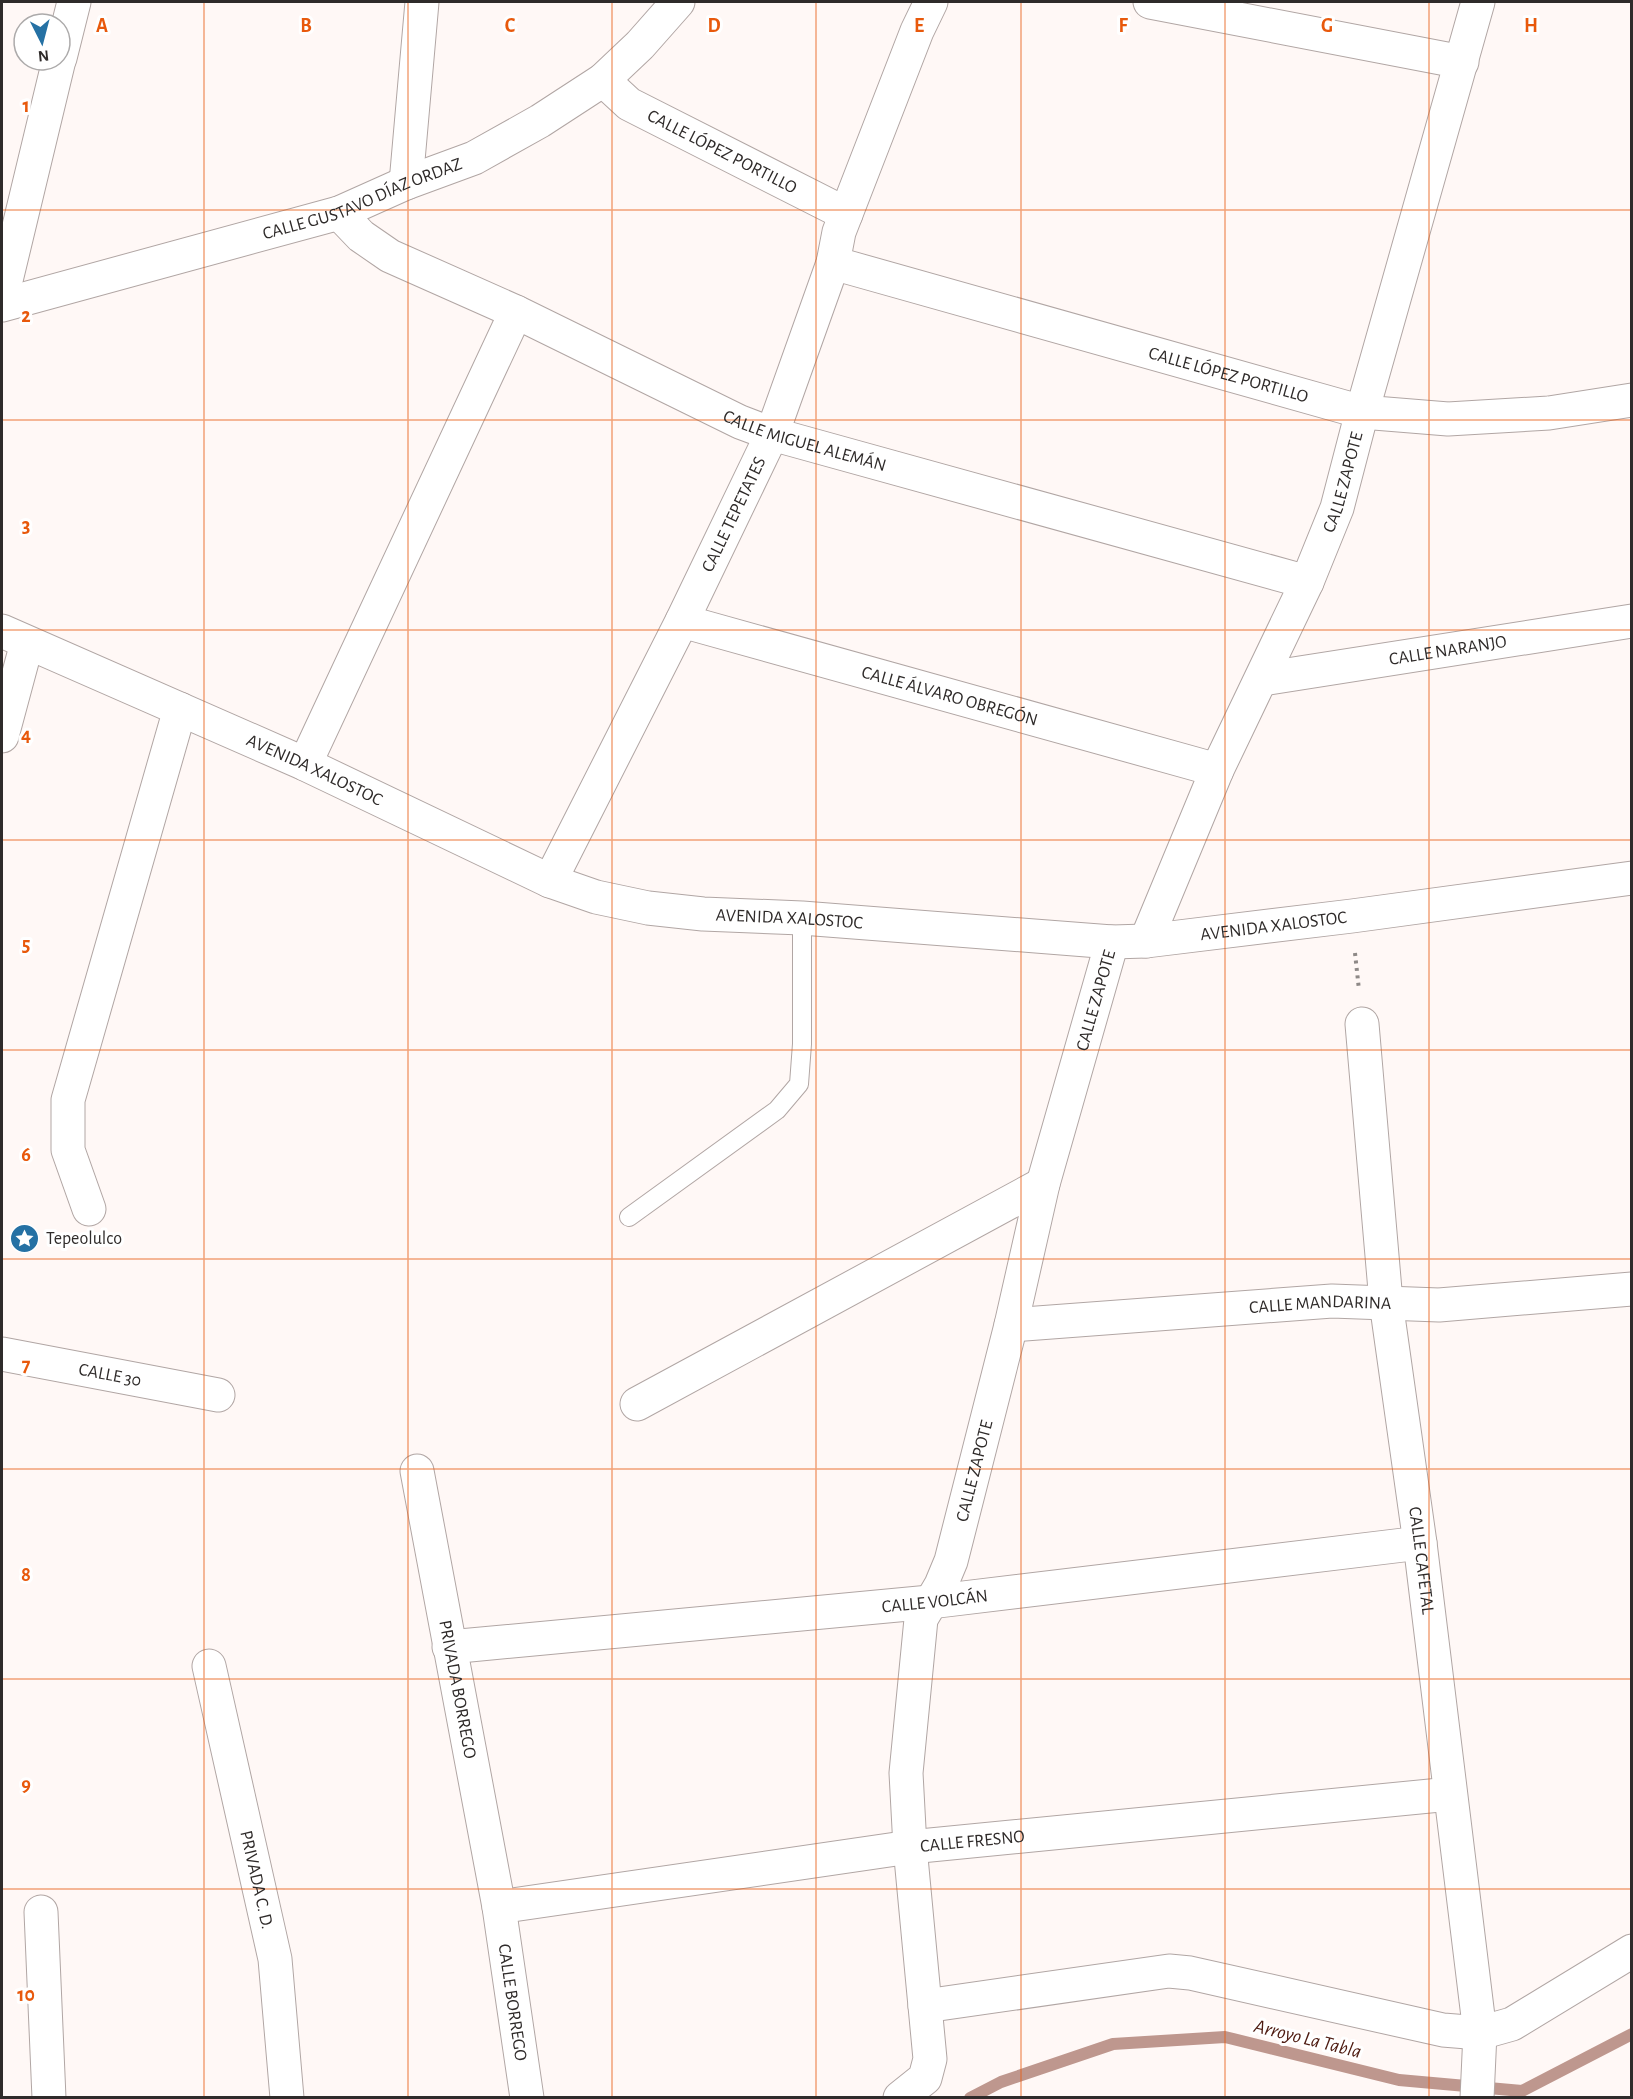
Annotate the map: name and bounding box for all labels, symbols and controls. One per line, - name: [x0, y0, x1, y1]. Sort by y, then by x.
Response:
- north arrow: [12, 12, 72, 72]
- text: A: [96, 16, 108, 36]
- text: B: [300, 16, 312, 36]
- text: C: [505, 16, 516, 36]
- text: D: [707, 16, 721, 36]
- text: E: [914, 16, 924, 36]
- text: F: [1118, 16, 1128, 36]
- text: G: [1321, 16, 1333, 36]
- text: H: [1524, 16, 1538, 36]
- text: N: [37, 47, 50, 64]
- text: 1: [22, 96, 30, 116]
- street label: CALLE LÓPEZ PORTILLO: [644, 107, 799, 198]
- street label: CALLE GUSTAVO DÍAZ ORDAZ: [261, 155, 465, 243]
- text: 2: [21, 306, 31, 326]
- street label: CALLE LÓPEZ PORTILLO: [1147, 344, 1310, 406]
- street label: CALLE MIGUEL ALEMÁN: [720, 407, 888, 475]
- street label: CALLE ZAPOTE: [1320, 430, 1367, 535]
- street label: CALLE TEPETATES: [699, 454, 770, 575]
- text: 3: [22, 516, 30, 536]
- street label: CALLE NARANJO: [1388, 633, 1508, 669]
- street label: CALLE ÁLVARO OBREGÓN: [860, 663, 1040, 730]
- text: 4: [21, 725, 31, 745]
- street label: AVENIDA XALOSTOC: [244, 732, 385, 810]
- street label: AVENIDA XALOSTOC: [715, 907, 863, 933]
- street label: AVENIDA XALOSTOC: [1199, 909, 1348, 944]
- text: 5: [22, 935, 30, 955]
- street label: CALLE ZAPOTE: [1073, 948, 1119, 1053]
- text: 6: [21, 1145, 31, 1165]
- place icon: Tepeolulco: [9, 1222, 41, 1254]
- place label: Tepeolulco: [46, 1230, 122, 1248]
- street label: CALLE MANDARINA: [1248, 1293, 1392, 1317]
- text: 7: [22, 1355, 31, 1375]
- street label: CALLE 30: [77, 1361, 143, 1390]
- street label: CALLE ZAPOTE: [953, 1418, 997, 1524]
- street label: CALLE CAFETAL: [1405, 1506, 1437, 1616]
- text: 8: [21, 1565, 31, 1585]
- street label: CALLE VOLCÁN: [881, 1586, 989, 1616]
- street label: PRIVADA BORREGO: [435, 1619, 479, 1760]
- text: 9: [21, 1775, 31, 1795]
- street label: CALLE FRESNO: [919, 1828, 1026, 1856]
- street label: PRIVADA C. D.: [236, 1829, 276, 1931]
- street label: CALLE BORREGO: [495, 1943, 529, 2062]
- text: 10: [17, 1985, 35, 2005]
- water label: Arroyo La Tabla: [1251, 2016, 1363, 2062]

